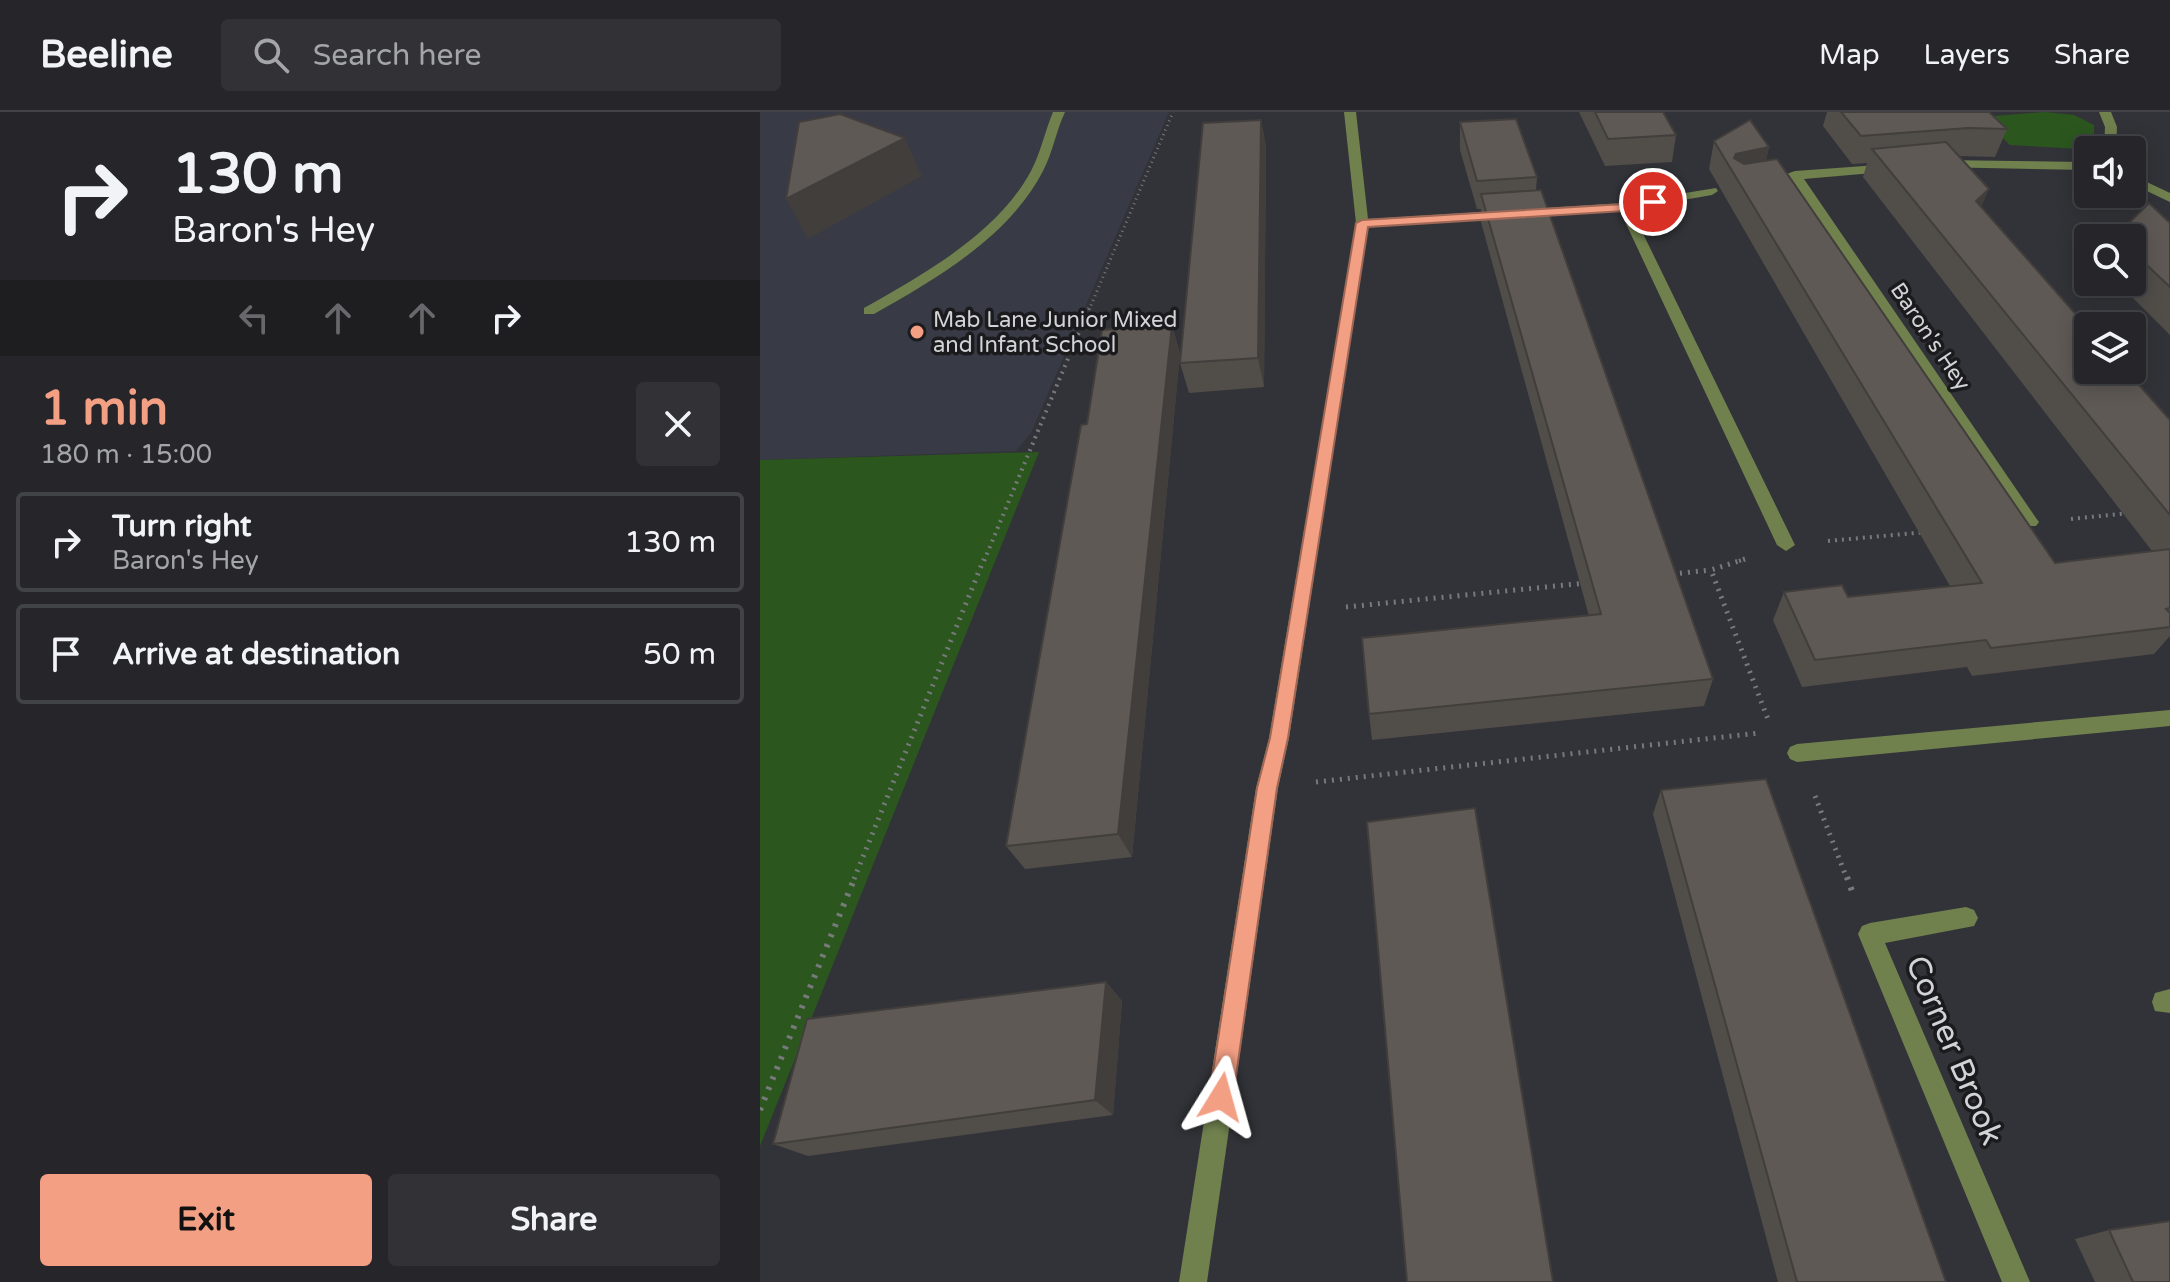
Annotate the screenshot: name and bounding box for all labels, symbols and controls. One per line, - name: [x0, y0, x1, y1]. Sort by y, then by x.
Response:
- search box: [221, 19, 781, 91]
- text: Beeline: [40, 32, 173, 78]
- icon: search: [249, 33, 293, 77]
- text: Search here: [313, 37, 481, 74]
- text: Map: [1819, 38, 1880, 72]
- text: Layers: [1924, 38, 2010, 72]
- text: Share: [2054, 38, 2130, 72]
- map controls: [2074, 136, 2146, 384]
- button: sound: [2074, 136, 2146, 208]
- text: 130 m: [172, 141, 343, 208]
- icon: right: [40, 144, 144, 248]
- pin: [1619, 168, 1687, 236]
- icon: arrive: [1631, 180, 1675, 224]
- text: Baron's Hey: [172, 209, 375, 252]
- button: search: [2074, 224, 2146, 296]
- street label: Baron's Hey: [1885, 278, 1976, 395]
- icon: left: [232, 296, 276, 340]
- icon: ahead: [316, 296, 360, 340]
- icon: ahead: [400, 296, 444, 340]
- icon: right: [484, 296, 528, 340]
- place label: Mab Lane Junior Mixed and Infant School: [933, 307, 1177, 358]
- button: layers: [2074, 312, 2146, 384]
- marker: Mab Lane Junior Mixed and Infant School: [908, 323, 926, 341]
- text: 1 min: [40, 380, 168, 438]
- button: close: [636, 382, 720, 466]
- text: 180 m · 15:00: [40, 439, 212, 470]
- text: Turn right: [112, 508, 252, 545]
- icon: right: [44, 520, 88, 564]
- text: 130 m: [624, 524, 716, 561]
- text: Baron's Hey: [112, 545, 259, 576]
- icon: arrive: [44, 632, 88, 676]
- text: Arrive at destination: [112, 636, 400, 673]
- text: 50 m: [643, 636, 716, 673]
- street label: Corner Brook: [1897, 950, 2011, 1151]
- position arrow: [1179, 1055, 1263, 1139]
- button: Exit: [40, 1174, 372, 1266]
- button: Share: [388, 1174, 720, 1266]

